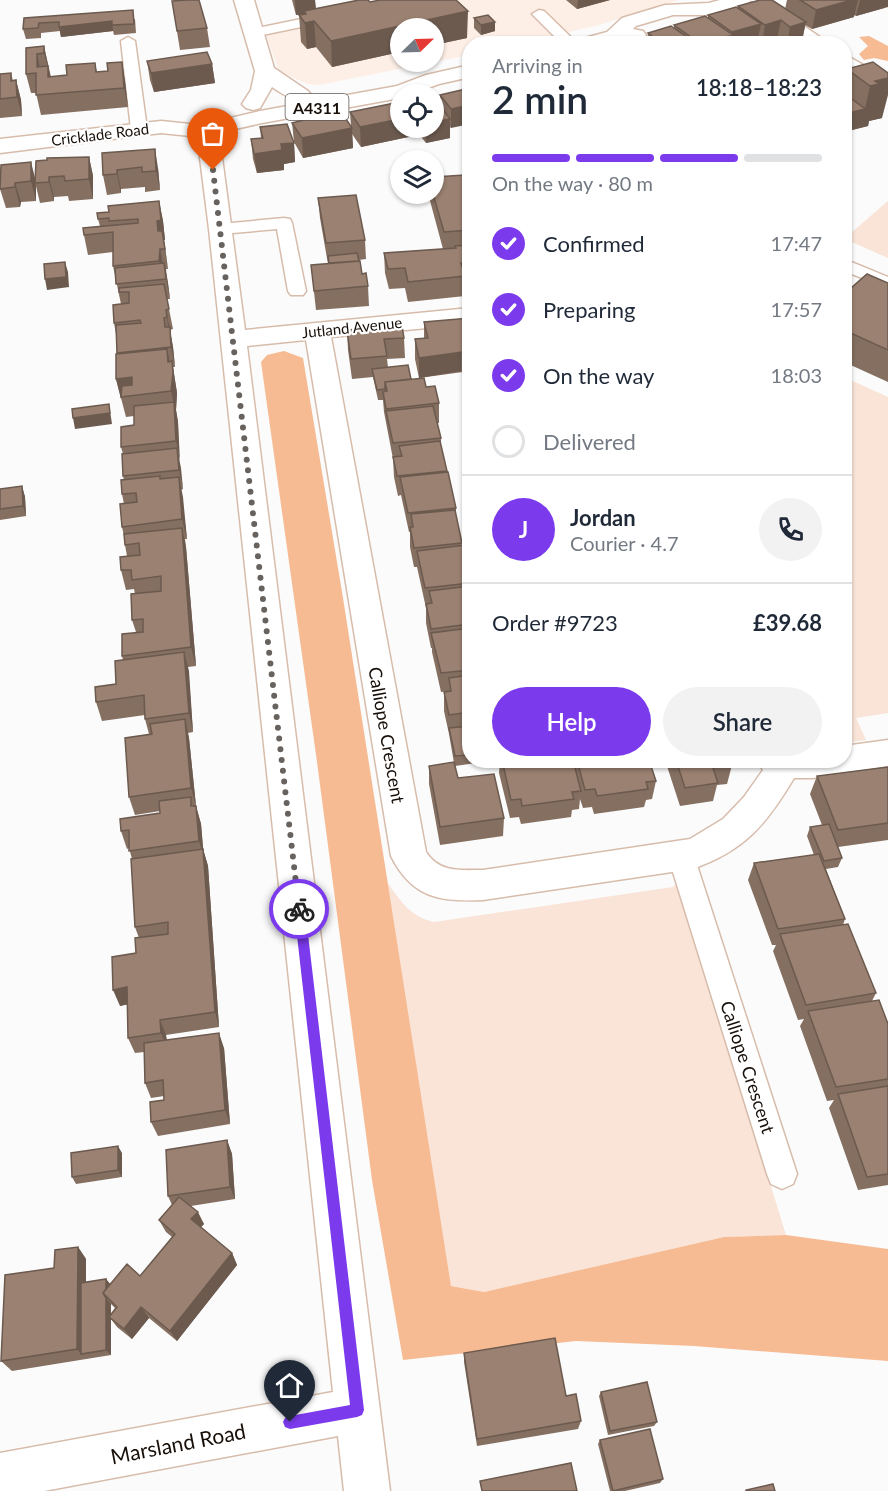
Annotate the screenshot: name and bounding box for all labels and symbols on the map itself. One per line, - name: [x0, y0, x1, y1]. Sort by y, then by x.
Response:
- north arrow: [390, 18, 444, 72]
- road number: A4311: [286, 94, 348, 120]
- pin: [187, 108, 238, 170]
- street label: Cricklade Road: [50, 119, 150, 149]
- street label: Jutland Avenue: [301, 313, 403, 341]
- street label: Calliope Crescent: [364, 665, 410, 805]
- courier: [269, 879, 329, 939]
- street label: Calliope Crescent: [716, 998, 780, 1137]
- pin: [264, 1360, 315, 1422]
- street label: Marsland Road: [108, 1418, 248, 1468]

